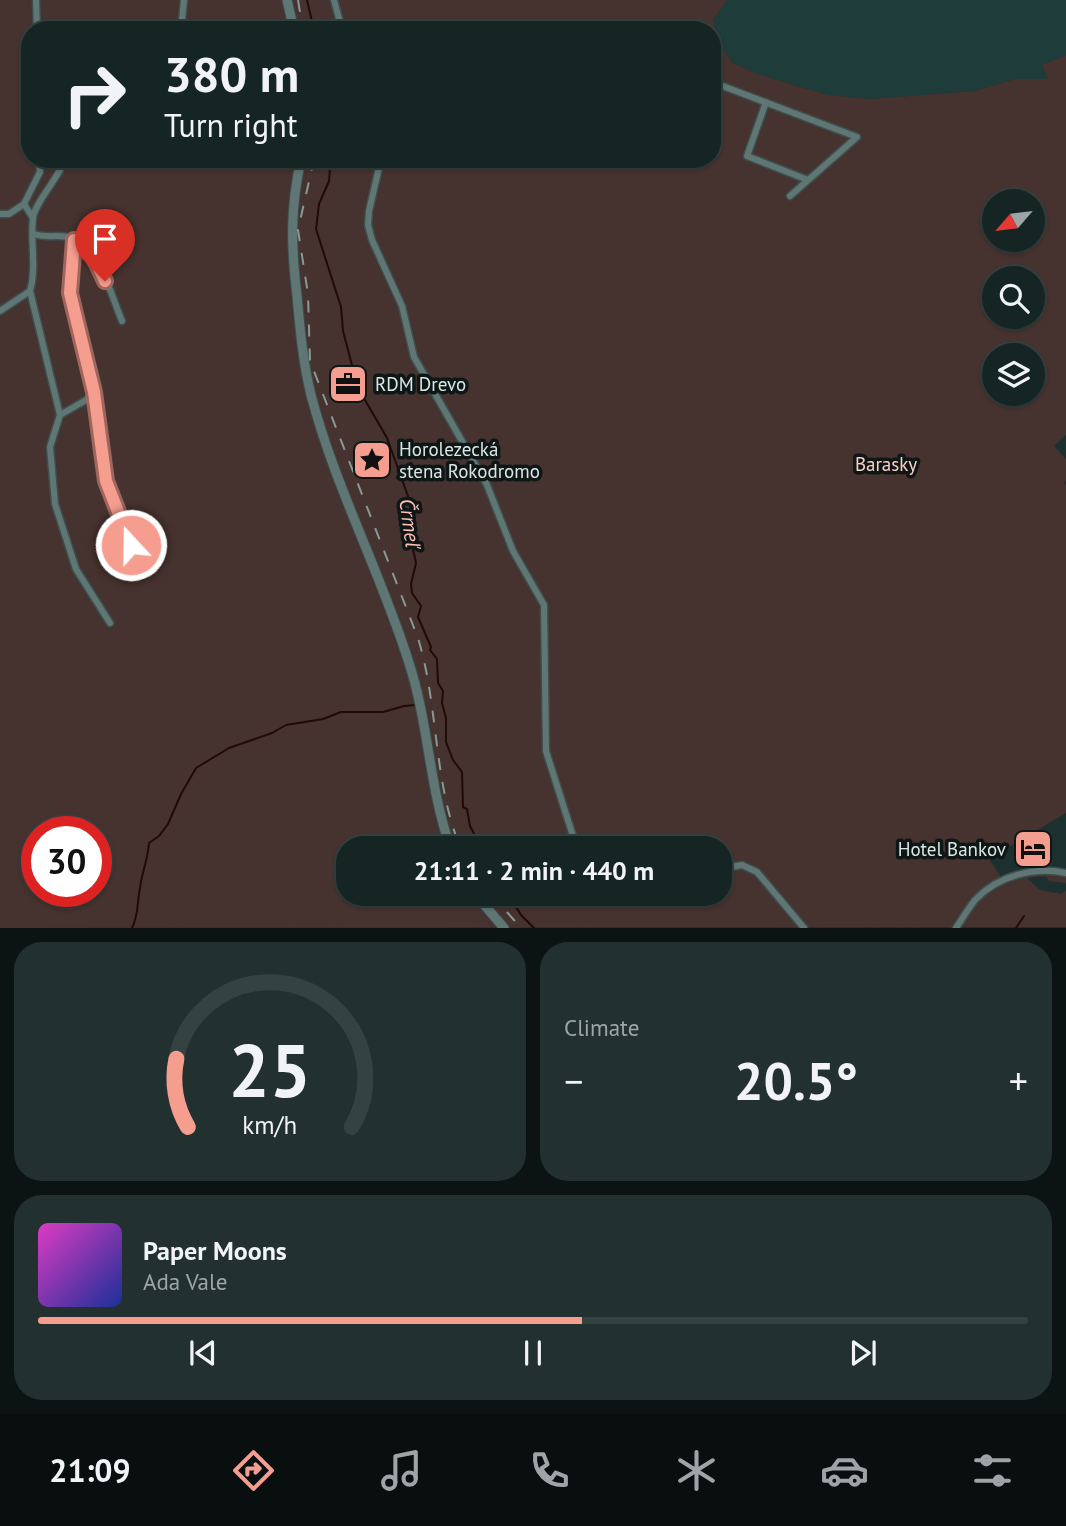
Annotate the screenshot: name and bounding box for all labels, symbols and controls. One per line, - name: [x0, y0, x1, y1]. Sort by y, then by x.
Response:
- text: 380 m: [164, 42, 299, 106]
- icon: right: [49, 49, 140, 140]
- text: Turn right: [164, 104, 298, 146]
- north arrow: [982, 189, 1045, 252]
- map controls: [982, 189, 1045, 406]
- pin: [75, 209, 135, 281]
- icon: arrive: [86, 220, 124, 258]
- button: search: [982, 266, 1045, 329]
- button: layers: [982, 343, 1045, 406]
- office icon: RDM Drevo: [327, 363, 369, 405]
- place label: RDM Drevo: [375, 372, 466, 396]
- place label: Horolezecká stena Rokodromo: [399, 437, 540, 483]
- place icon: Horolezecká stena Rokodromo: [351, 439, 393, 481]
- park label: Barasky: [855, 452, 917, 476]
- water label: Črmeľ: [393, 497, 427, 552]
- position arrow: [94, 508, 168, 582]
- speed limit sign: 30: [21, 816, 112, 907]
- hotel icon: Hotel Bankov: [1012, 828, 1054, 870]
- place label: Hotel Bankov: [898, 837, 1006, 861]
- text: 21:11 · 2 min · 440 m: [414, 854, 654, 887]
- text: Climate: [564, 1013, 639, 1042]
- text: 25: [229, 1024, 311, 1118]
- text: 20.5°: [734, 1047, 858, 1114]
- text: −: [564, 1056, 583, 1105]
- text: +: [1009, 1056, 1028, 1105]
- text: km/h: [243, 1109, 297, 1141]
- text: Paper Moons: [143, 1234, 287, 1267]
- text: Ada Vale: [143, 1267, 227, 1296]
- icon: previous: [184, 1334, 222, 1372]
- icon: pause: [514, 1334, 552, 1372]
- icon: next: [844, 1334, 882, 1372]
- icon: directions: [229, 1446, 278, 1495]
- icon: music: [377, 1446, 426, 1495]
- icon: phone: [525, 1446, 574, 1495]
- icon: climate: [672, 1446, 721, 1495]
- icon: car: [820, 1446, 869, 1495]
- icon: filters: [968, 1446, 1017, 1495]
- text: 21:09: [49, 1449, 131, 1491]

